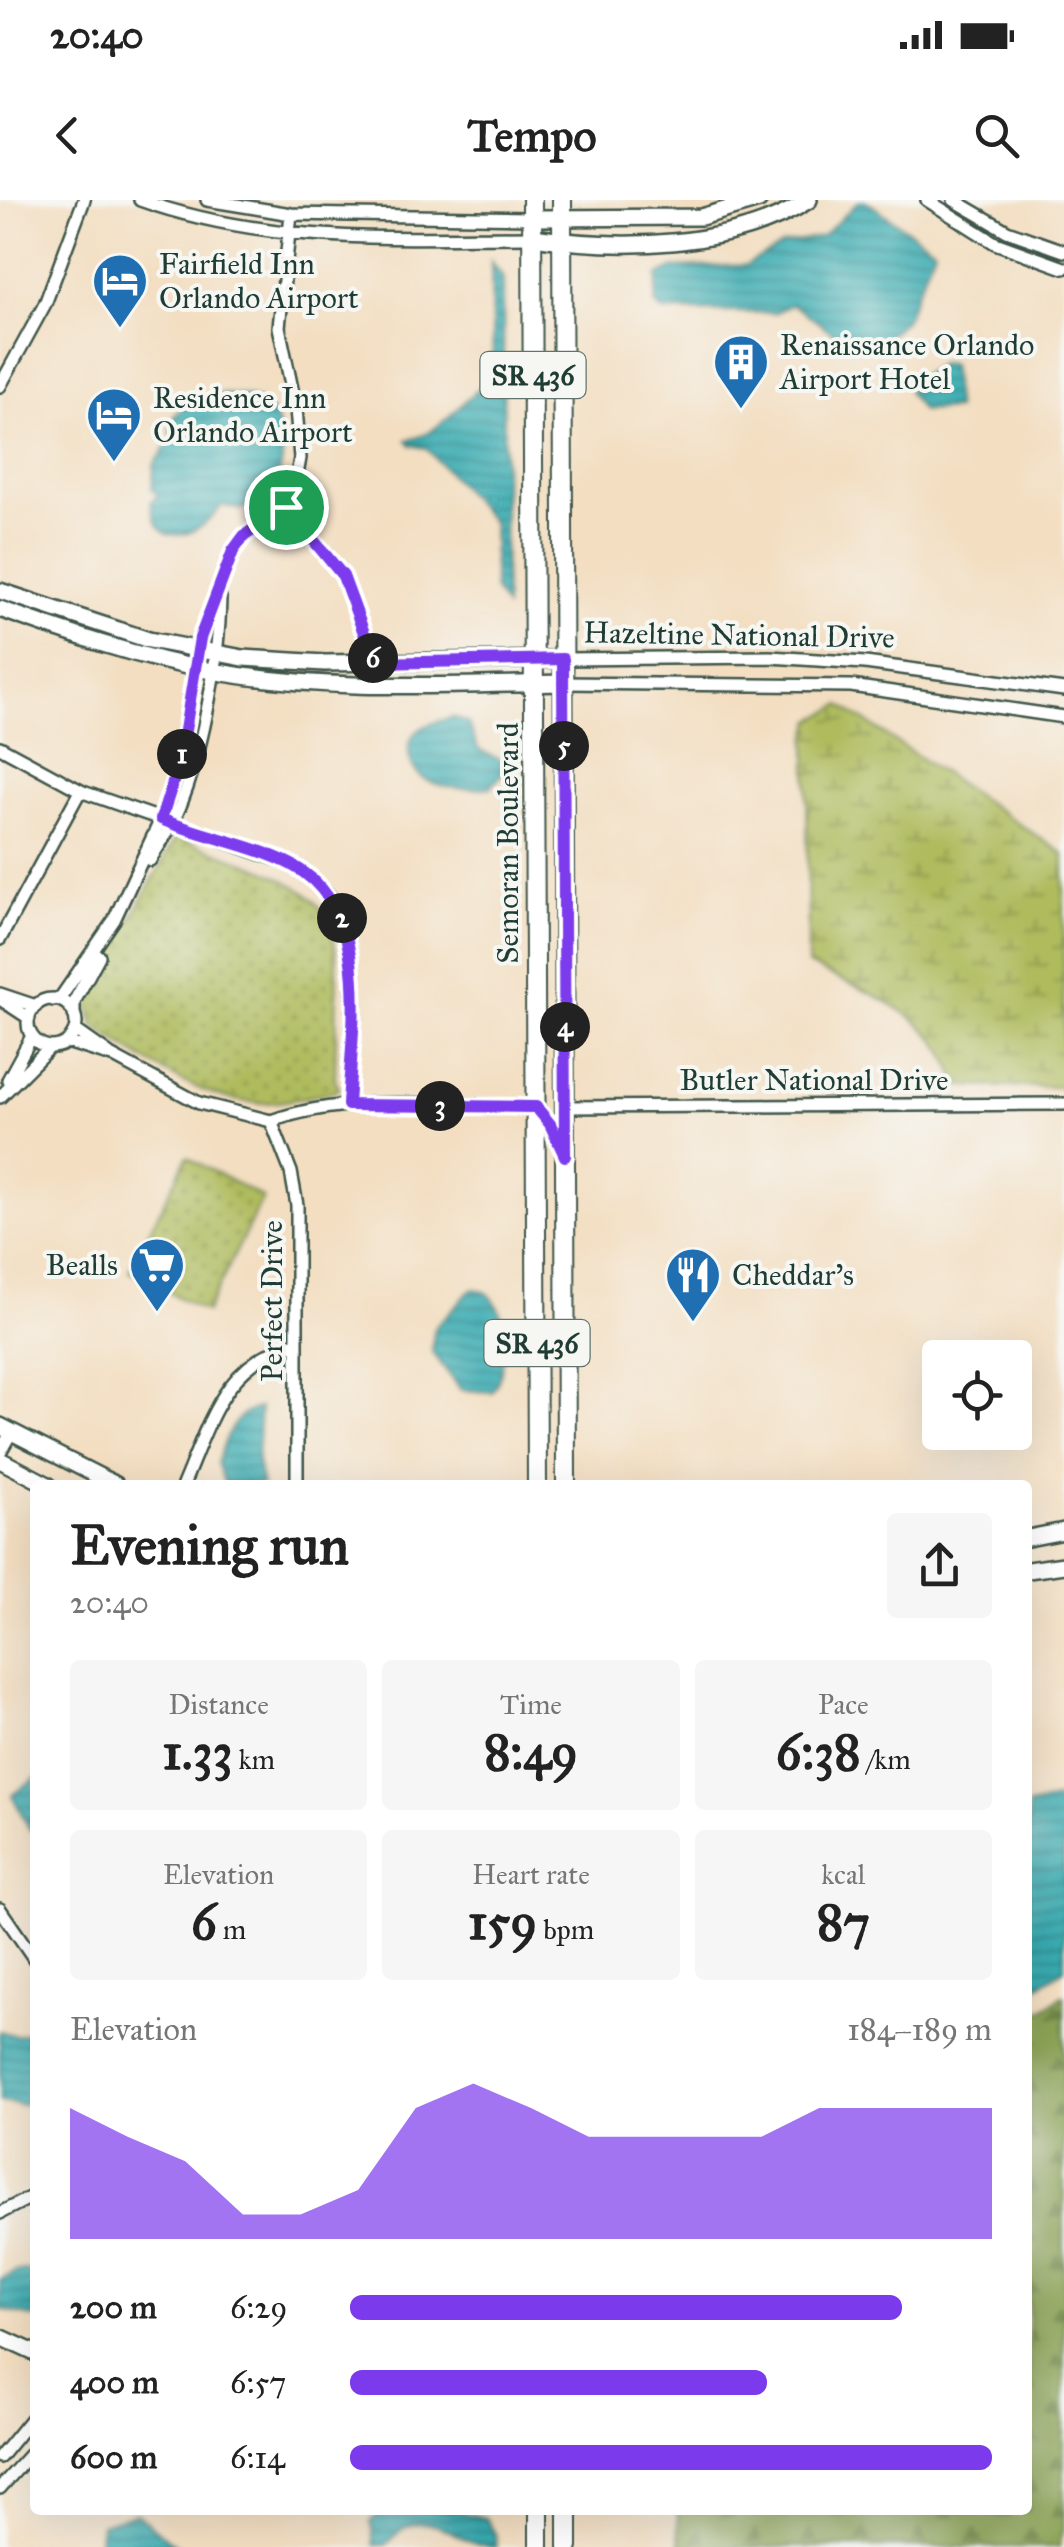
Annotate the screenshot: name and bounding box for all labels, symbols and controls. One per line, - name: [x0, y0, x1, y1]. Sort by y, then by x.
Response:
- text: 20:40: [50, 12, 144, 58]
- icon: back: [40, 108, 95, 163]
- text: Tempo: [467, 108, 597, 163]
- icon: search: [969, 108, 1024, 163]
- place label: Fairfield Inn Orlando Airport: [159, 246, 359, 316]
- hotel icon: Fairfield Inn Orlando Airport: [90, 251, 150, 330]
- place label: Renaissance Orlando Airport Hotel: [778, 327, 1034, 397]
- building icon: Renaissance Orlando Airport Hotel: [711, 332, 771, 411]
- road number: SR 436: [480, 352, 586, 398]
- place label: Residence Inn Orlando Airport: [153, 380, 353, 450]
- hotel icon: Residence Inn Orlando Airport: [84, 385, 144, 464]
- pin: [244, 465, 329, 550]
- icon: arrive: [259, 480, 314, 535]
- street label: Hazeltine National Drive: [583, 614, 895, 656]
- pin: 6: [348, 633, 398, 683]
- text: 6: [366, 640, 380, 675]
- pin: 5: [539, 721, 589, 771]
- street label: Semoran Boulevard: [490, 722, 526, 964]
- text: 5: [557, 728, 571, 763]
- pin: 1: [157, 729, 207, 779]
- text: 1: [176, 736, 188, 771]
- pin: 2: [317, 893, 367, 943]
- text: 2: [335, 900, 349, 935]
- pin: 4: [540, 1002, 590, 1052]
- text: 4: [557, 1009, 573, 1044]
- street label: Butler National Drive: [680, 1062, 948, 1098]
- pin: 3: [415, 1081, 465, 1131]
- text: 3: [434, 1088, 446, 1123]
- street label: Perfect Drive: [254, 1220, 290, 1382]
- supermarket icon: Bealls: [127, 1235, 187, 1314]
- restaurant icon: Cheddar's: [663, 1245, 723, 1324]
- place label: Bealls: [46, 1247, 118, 1283]
- place label: Cheddar's: [732, 1257, 854, 1293]
- road number: SR 436: [484, 1320, 590, 1366]
- map controls: [922, 1340, 1032, 1450]
- button: locate: [922, 1340, 1032, 1450]
- text: Evening run: [70, 1512, 349, 1579]
- button: share: [887, 1513, 992, 1618]
- text: 20:40: [70, 1583, 149, 1622]
- text: Distance: [168, 1687, 269, 1722]
- text: Time: [500, 1687, 562, 1722]
- text: Pace: [818, 1687, 869, 1722]
- text: 1.33: [162, 1722, 232, 1783]
- text: 8:49: [484, 1722, 578, 1783]
- text: 6:38: [776, 1722, 861, 1783]
- text: km: [232, 1742, 275, 1777]
- text: /km: [861, 1742, 911, 1777]
- text: Elevation: [163, 1857, 274, 1892]
- text: Heart rate: [472, 1857, 590, 1892]
- text: kcal: [821, 1857, 865, 1892]
- text: 6: [191, 1892, 217, 1953]
- text: 159: [468, 1892, 537, 1953]
- text: 87: [817, 1892, 870, 1953]
- text: m: [217, 1912, 246, 1947]
- text: bpm: [537, 1912, 594, 1947]
- text: Elevation: [70, 2010, 197, 2049]
- text: 184–189 m: [847, 2010, 992, 2049]
- text: 200 m: [70, 2288, 157, 2327]
- text: 6:29: [230, 2288, 287, 2327]
- text: 400 m: [70, 2363, 159, 2402]
- text: 6:57: [230, 2363, 286, 2402]
- text: 600 m: [70, 2438, 157, 2477]
- text: 6:14: [230, 2438, 285, 2477]

